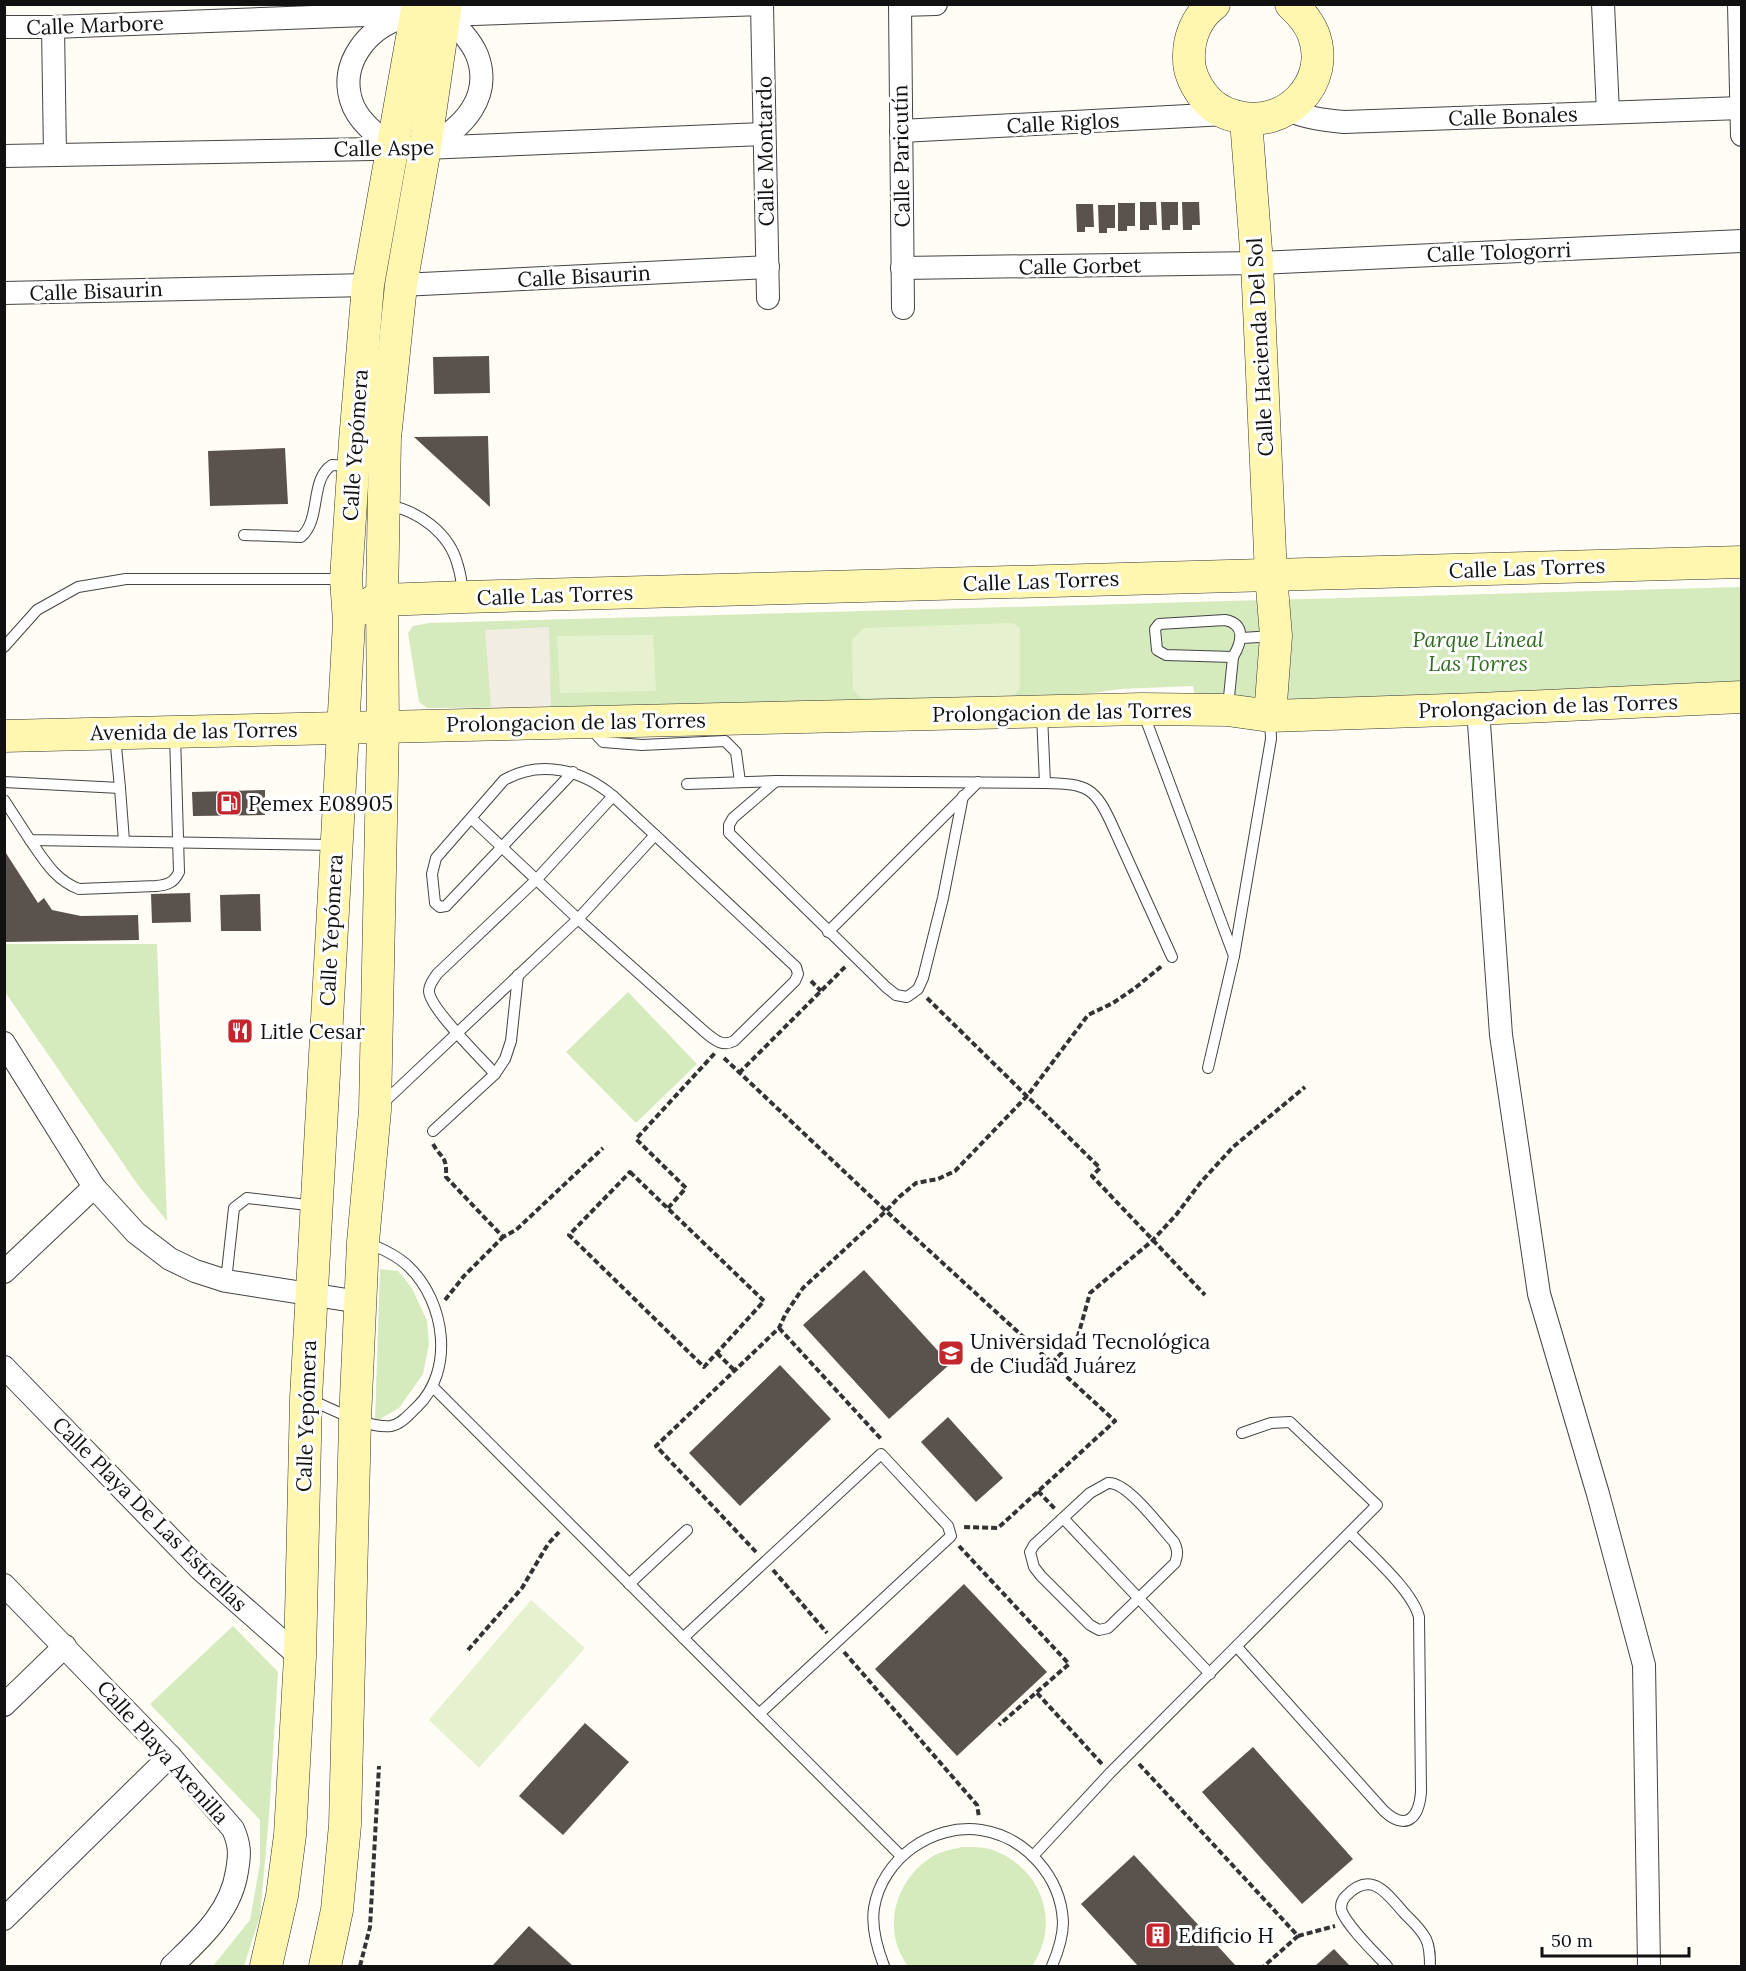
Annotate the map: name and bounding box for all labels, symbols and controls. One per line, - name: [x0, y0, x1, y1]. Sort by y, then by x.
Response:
- street label: Calle Marbore: [26, 9, 164, 41]
- street label: Calle Montardo: [750, 75, 780, 227]
- street label: Calle Paricutín: [886, 84, 916, 228]
- street label: Calle Bonales: [1448, 100, 1578, 132]
- street label: Calle Riglos: [1006, 107, 1120, 139]
- street label: Calle Aspe: [333, 134, 435, 162]
- street label: Calle Tologorri: [1426, 236, 1572, 268]
- street label: Calle Hacienda Del Sol: [1241, 237, 1279, 457]
- street label: Calle Gorbet: [1018, 251, 1142, 281]
- street label: Calle Bisaurin: [517, 259, 652, 293]
- street label: Calle Bisaurin: [29, 275, 163, 307]
- street label: Calle Yepómera: [336, 368, 374, 522]
- street label: Calle Las Torres: [1448, 552, 1606, 584]
- street label: Calle Las Torres: [962, 565, 1120, 597]
- street label: Calle Las Torres: [476, 579, 634, 611]
- park label: Parque Lineal Las Torres: [1412, 626, 1544, 677]
- street label: Prolongacion de las Torres: [1418, 688, 1678, 724]
- street label: Prolongacion de las Torres: [932, 696, 1192, 728]
- street label: Prolongacion de las Torres: [446, 706, 706, 738]
- street label: Avenida de las Torres: [89, 716, 298, 746]
- fuel station icon: Pemex E08905: [214, 788, 244, 818]
- place label: Pemex E08905: [248, 790, 393, 817]
- street label: Calle Yepómera: [314, 853, 348, 1007]
- restaurant icon: Litle Cesar: [225, 1016, 255, 1046]
- place label: Litle Cesar: [260, 1018, 365, 1045]
- place label: Universidad Tecnológica de Ciudad Juárez: [970, 1328, 1211, 1379]
- school or university icon: Universidad Tecnológica de Ciudad Juárez: [936, 1338, 966, 1368]
- street label: Calle Yepómera: [290, 1339, 322, 1493]
- street label: Calle Playa De Las Estrellas: [47, 1411, 253, 1617]
- street label: Calle Playa Arenilla: [91, 1674, 235, 1830]
- building icon: Edificio H: [1143, 1920, 1173, 1950]
- scale bar: [1542, 1920, 1689, 1958]
- place label: Edificio H: [1178, 1922, 1274, 1949]
- text: 50 m: [1551, 1929, 1593, 1952]

